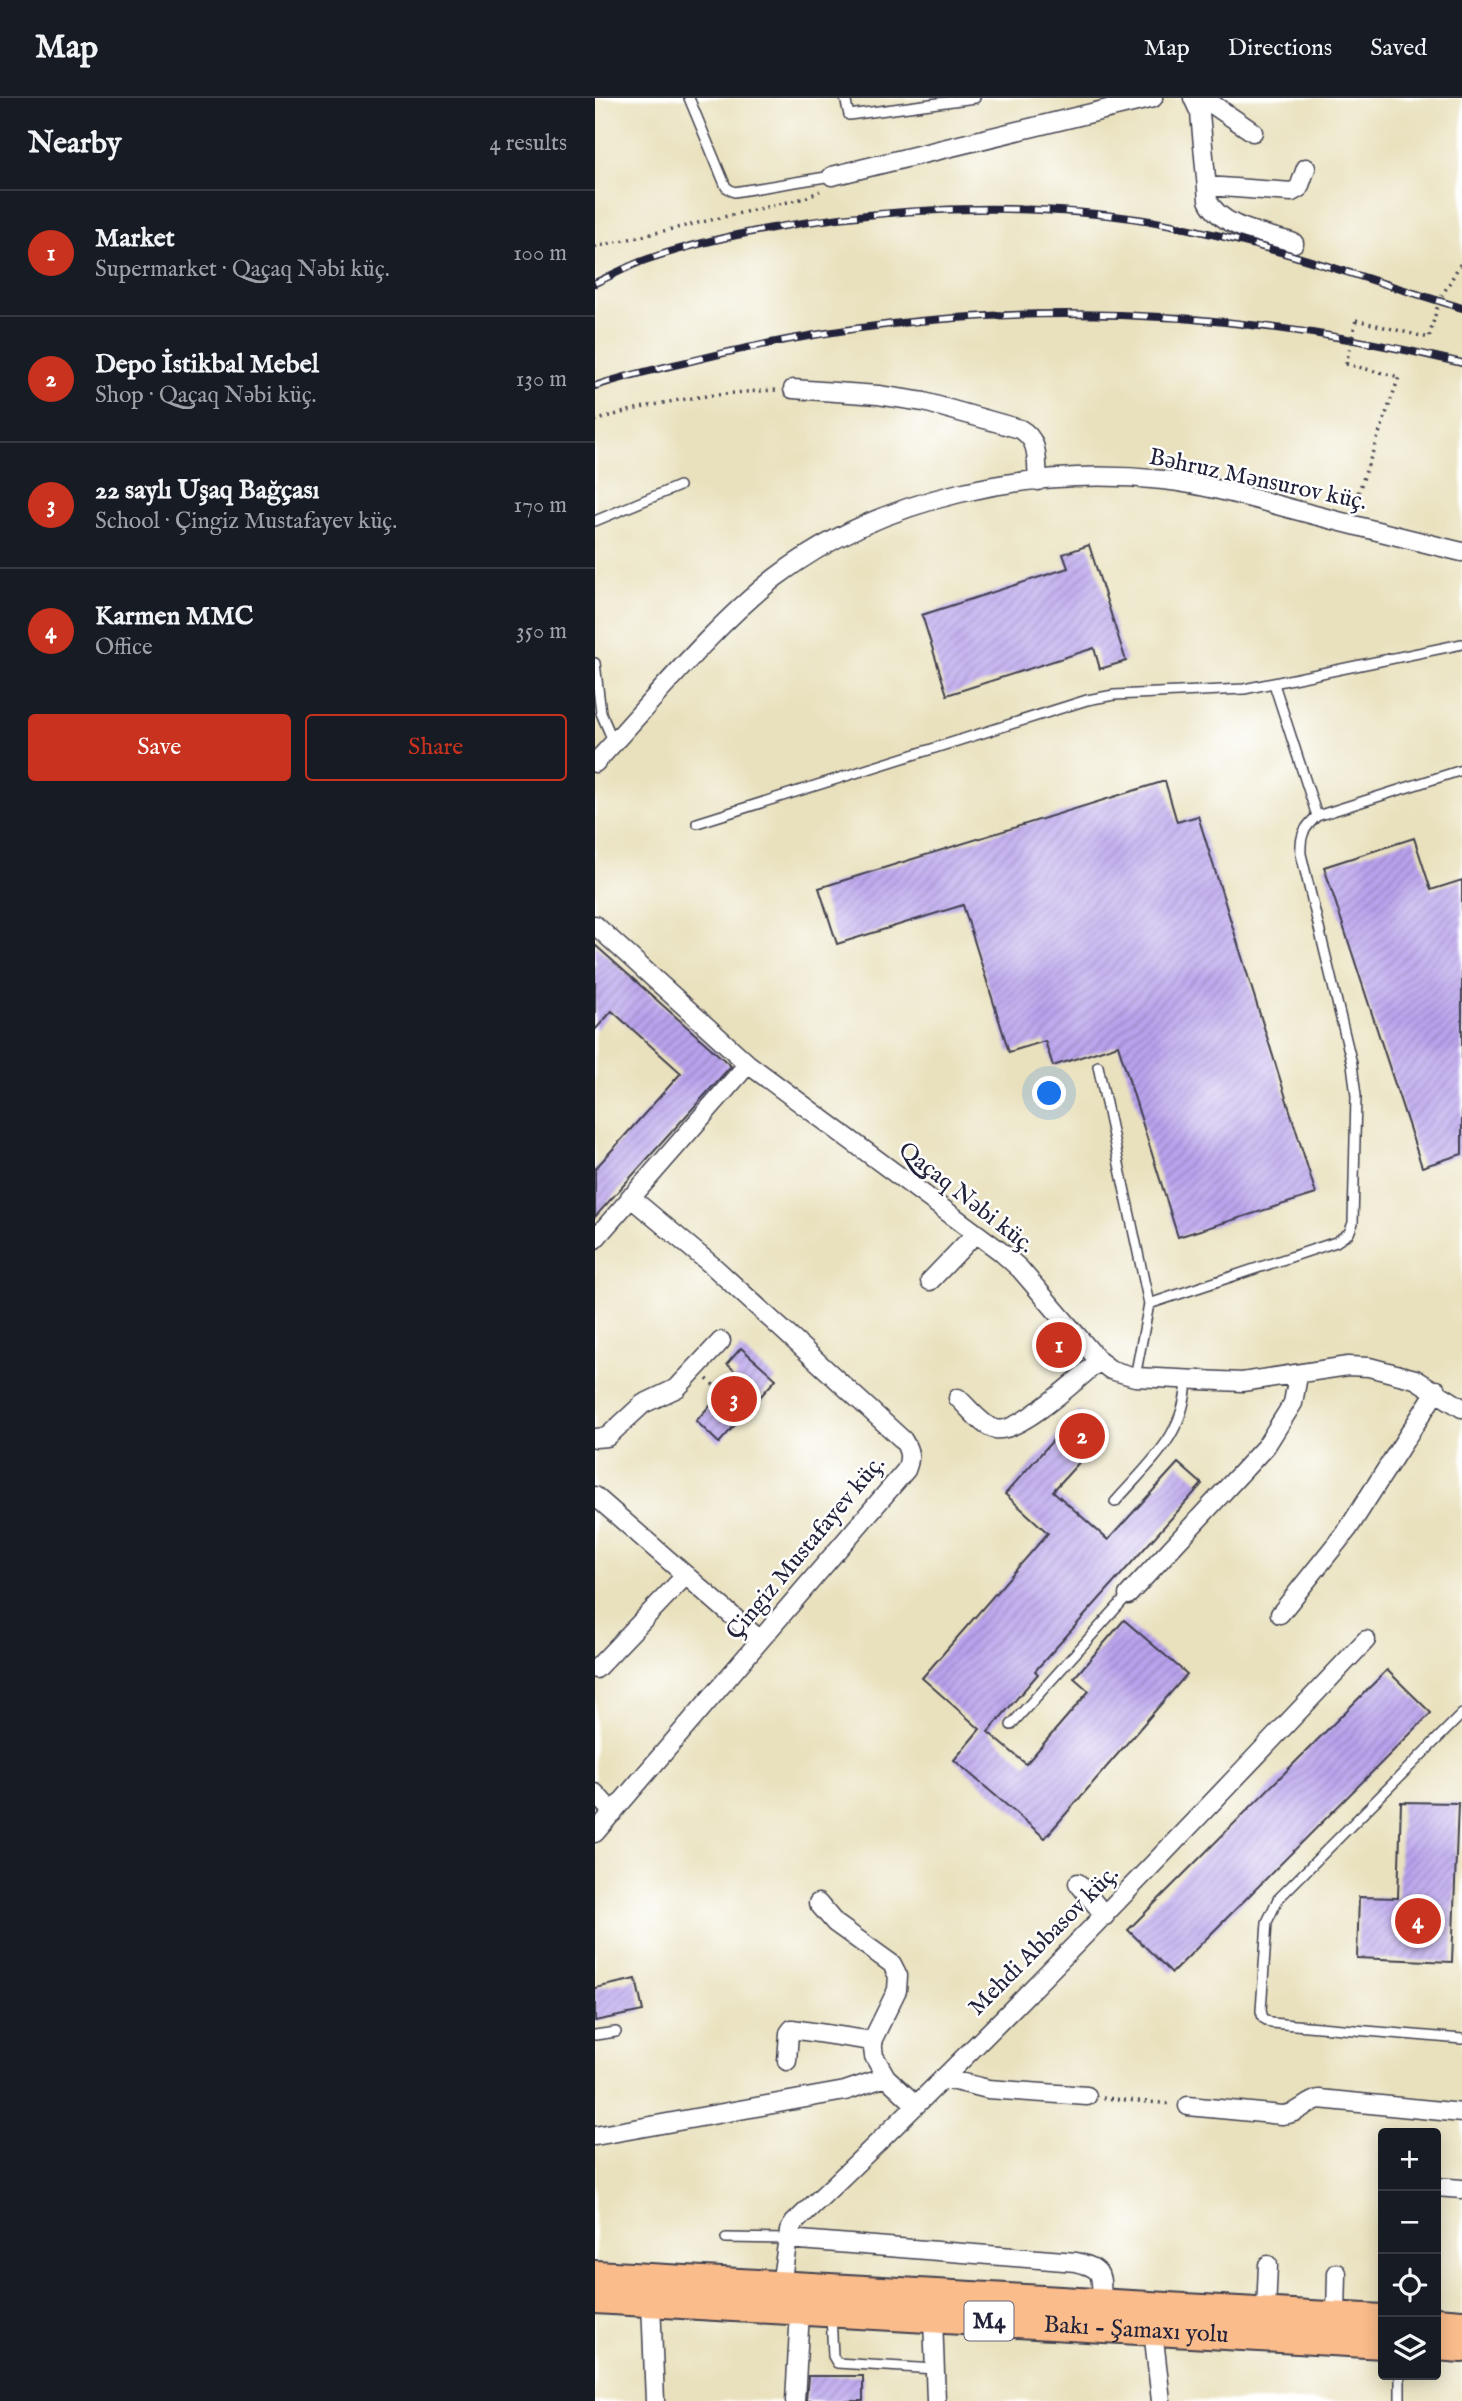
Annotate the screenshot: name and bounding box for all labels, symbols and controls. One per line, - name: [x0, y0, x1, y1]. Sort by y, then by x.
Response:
- text: Map: [35, 27, 98, 69]
- text: Map: [1144, 33, 1190, 64]
- text: Directions: [1228, 33, 1332, 64]
- text: Saved: [1370, 33, 1427, 64]
- text: Nearby: [28, 125, 121, 163]
- text: 4 results: [489, 129, 567, 158]
- text: Market: [95, 222, 175, 255]
- text: 1: [47, 239, 55, 268]
- text: 100 m: [513, 239, 567, 268]
- text: Supermarket · Qaçaq Nəbi küç.: [95, 255, 390, 284]
- text: Depo İstikbal Mebel: [95, 348, 319, 381]
- text: 2: [46, 365, 56, 394]
- text: 130 m: [516, 365, 567, 394]
- text: Shop · Qaçaq Nəbi küç.: [95, 381, 317, 410]
- street label: Bəhruz Mənsurov küç.: [1146, 442, 1370, 518]
- text: 22 saylı Uşaq Bağçası: [95, 474, 320, 507]
- text: 3: [47, 491, 55, 520]
- text: 170 m: [514, 491, 567, 520]
- text: School · Çingiz Mustafayev küç.: [95, 507, 397, 536]
- text: Karmen MMC: [95, 600, 253, 633]
- text: 4: [45, 617, 57, 646]
- text: 350 m: [516, 617, 567, 646]
- text: Office: [95, 633, 152, 662]
- button: Save: [28, 714, 291, 781]
- button: Share: [305, 714, 567, 781]
- your location: [1032, 1076, 1066, 1110]
- street label: Qaçaq Nəbi küç.: [892, 1135, 1040, 1261]
- pin: 1: [1036, 1319, 1082, 1371]
- pin: 3: [711, 1373, 757, 1425]
- pin: 2: [1059, 1410, 1105, 1462]
- street label: Çingiz Mustafayev küç.: [720, 1449, 892, 1647]
- street label: Mehdi Abbasov küç.: [962, 1859, 1126, 2023]
- pin: 4: [1395, 1895, 1441, 1947]
- map controls: [1378, 2128, 1441, 2380]
- button: +: [1378, 2128, 1441, 2191]
- button: −: [1378, 2191, 1441, 2254]
- button: locate: [1378, 2254, 1441, 2317]
- road number: M4: [965, 2302, 1013, 2340]
- street label: Bakı - Şamaxı yolu: [1043, 2309, 1229, 2351]
- button: layers: [1378, 2317, 1441, 2380]

